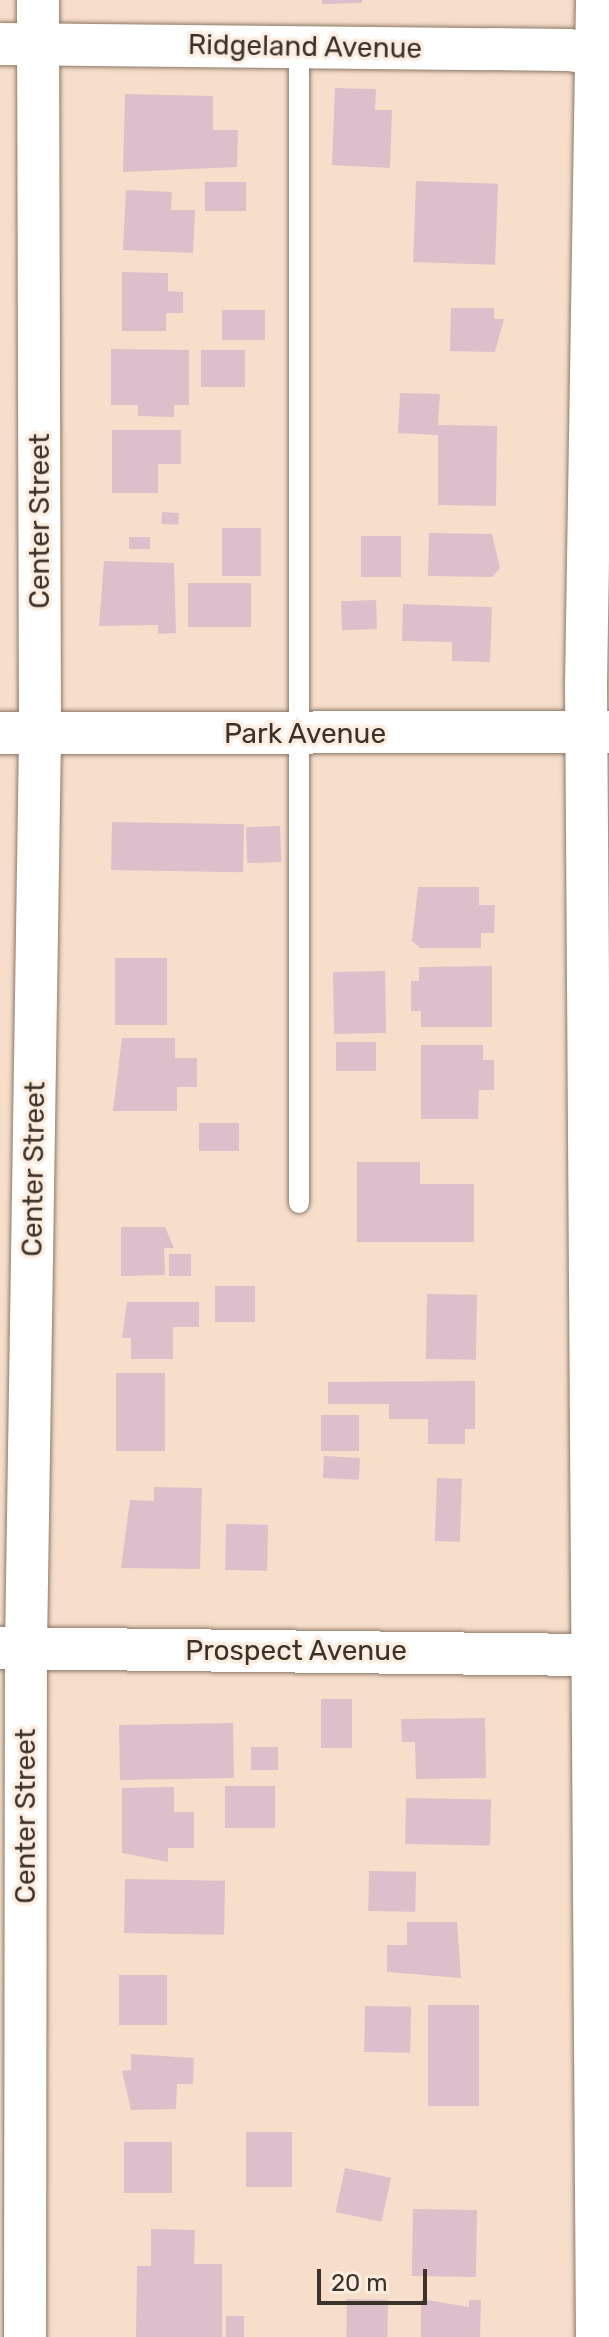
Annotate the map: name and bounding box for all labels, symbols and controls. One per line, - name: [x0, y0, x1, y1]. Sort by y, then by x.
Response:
- street label: Ridgeland Avenue: [187, 28, 423, 66]
- street label: Center Street: [23, 433, 57, 609]
- street label: Park Avenue: [223, 717, 387, 751]
- street label: Center Street: [16, 1081, 52, 1257]
- street label: Prospect Avenue: [185, 1634, 407, 1668]
- street label: Center Street: [9, 1728, 43, 1904]
- scale bar: [321, 2253, 431, 2303]
- text: 20 m: [331, 2269, 388, 2297]

